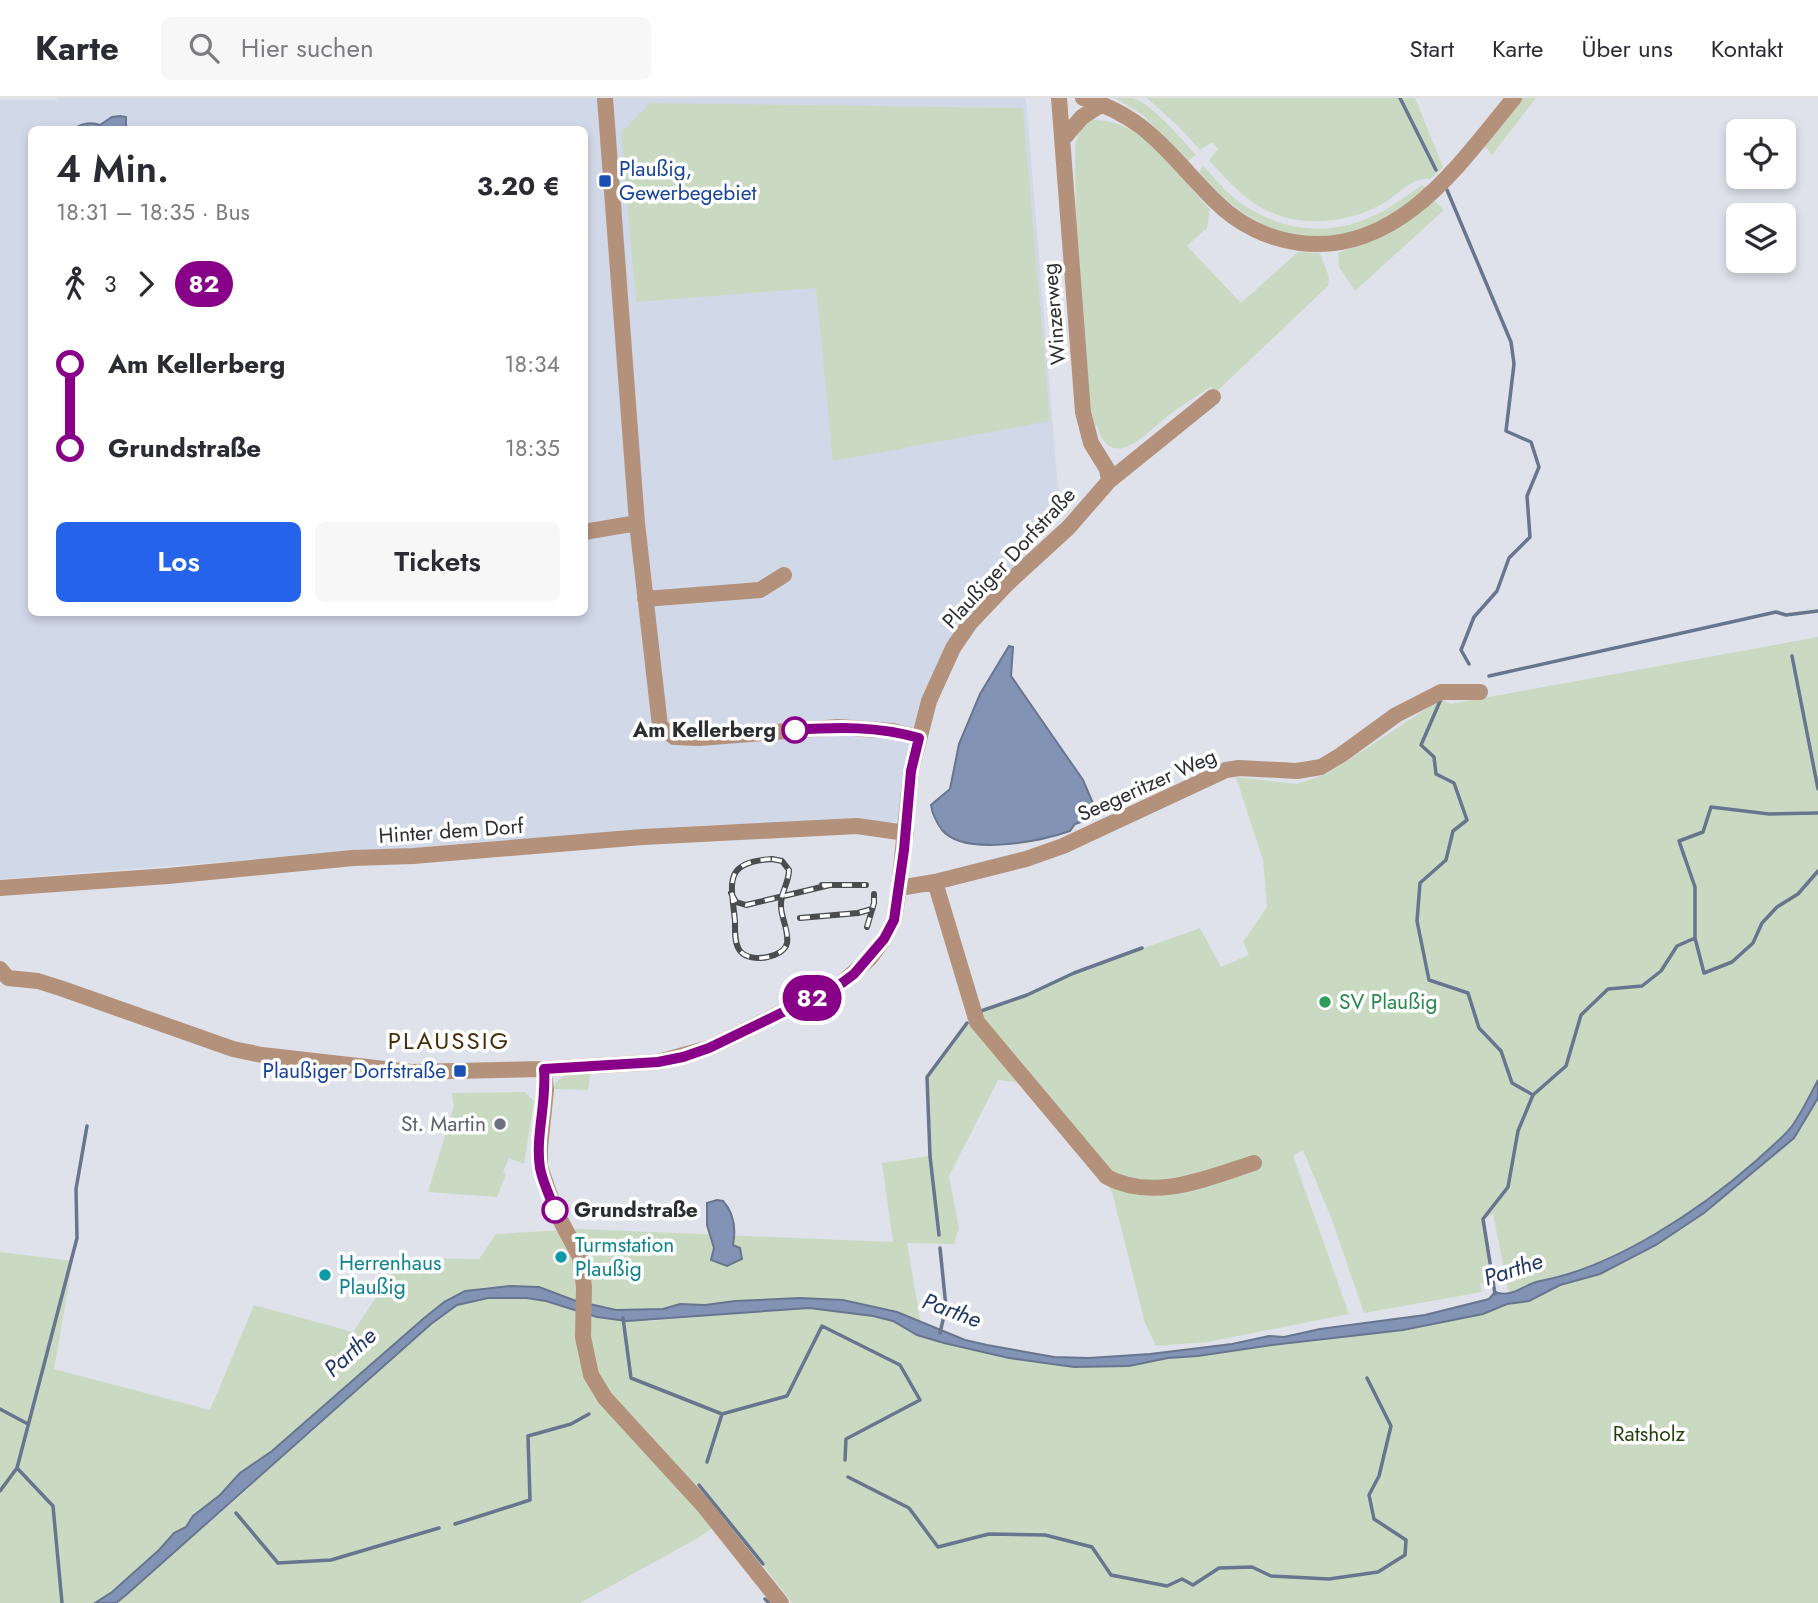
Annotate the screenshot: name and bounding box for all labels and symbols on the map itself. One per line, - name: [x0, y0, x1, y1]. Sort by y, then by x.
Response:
- place label: Plaußig, Gewerbegebiet: [619, 154, 757, 208]
- marker: Plaußig, Gewerbegebiet: [597, 173, 613, 189]
- street label: Winzerweg: [1035, 262, 1073, 366]
- street label: Plaußiger Dorfstraße: [935, 481, 1083, 635]
- place label: Am Kellerberg: [632, 715, 776, 745]
- marker: Am Kellerberg: [782, 717, 808, 743]
- street label: Seegeritzer Weg: [1073, 741, 1221, 829]
- street label: Hinter dem Dorf: [377, 811, 525, 851]
- line badge: 82: [780, 975, 844, 1021]
- place label: SV Plaußig: [1339, 987, 1437, 1017]
- marker: SV Plaußig: [1317, 994, 1333, 1010]
- district label: PLAUSSIG: [388, 1023, 510, 1058]
- place label: Plaußiger Dorfstraße: [262, 1056, 446, 1086]
- marker: Plaußiger Dorfstraße: [452, 1063, 468, 1079]
- place label: St. Martin: [401, 1109, 486, 1139]
- marker: St. Martin: [492, 1116, 508, 1132]
- place label: Grundstraße: [574, 1195, 698, 1225]
- marker: Grundstraße: [542, 1197, 568, 1223]
- place label: Turmstation Plaußig: [575, 1230, 674, 1284]
- water label: Parthe: [1479, 1243, 1547, 1295]
- place label: Herrenhaus Plaußig: [339, 1248, 441, 1302]
- marker: Turmstation Plaußig: [553, 1249, 569, 1265]
- marker: Herrenhaus Plaußig: [317, 1267, 333, 1283]
- water label: Parthe: [918, 1284, 987, 1336]
- water label: Parthe: [316, 1319, 384, 1385]
- park label: Ratsholz: [1613, 1419, 1686, 1449]

